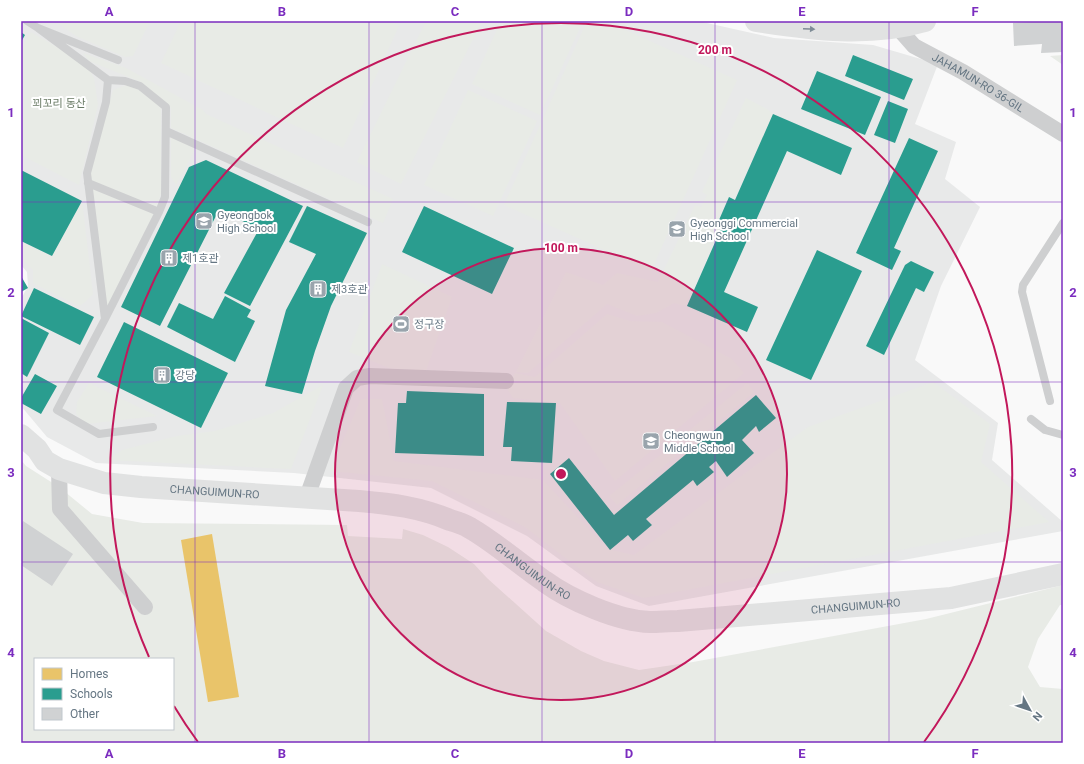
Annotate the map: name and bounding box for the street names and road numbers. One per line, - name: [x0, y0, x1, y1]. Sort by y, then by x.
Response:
- street label: JAHAMUN-RO 36-GIL: [929, 51, 1026, 115]
- street label: CHANGUIMUN-RO: [169, 483, 260, 502]
- street label: CHANGUIMUN-RO: [492, 541, 573, 603]
- street label: CHANGUIMUN-RO: [811, 596, 901, 617]

